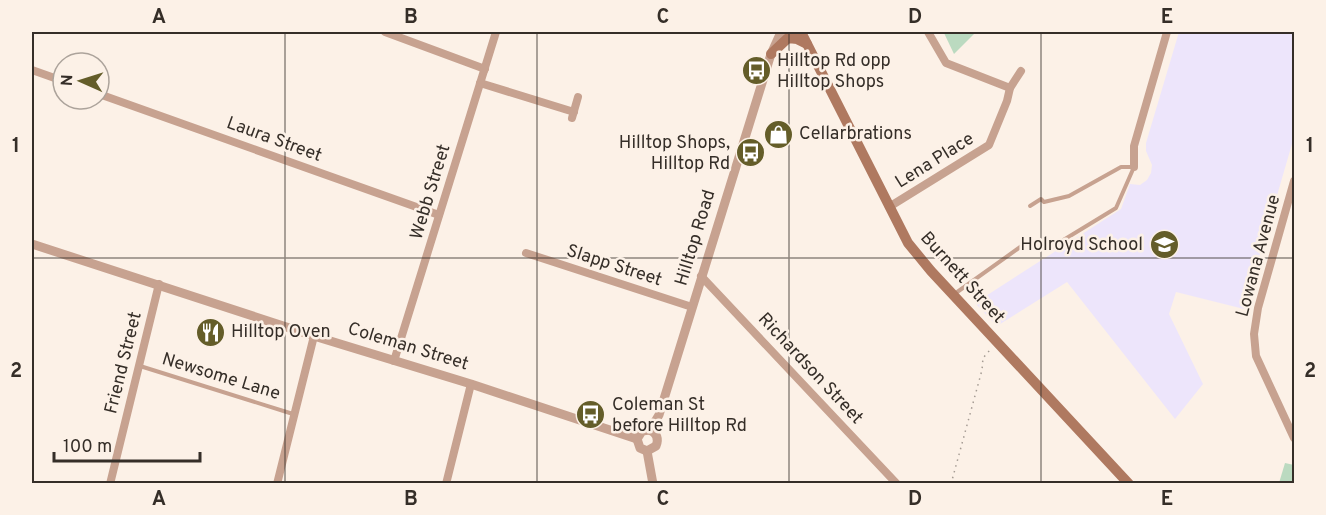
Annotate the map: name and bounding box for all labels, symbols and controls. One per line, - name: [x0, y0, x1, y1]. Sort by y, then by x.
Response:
- text: A: [152, 5, 166, 31]
- text: B: [404, 5, 418, 31]
- text: C: [657, 5, 669, 31]
- text: D: [908, 5, 922, 31]
- text: E: [1161, 5, 1173, 31]
- place label: Hilltop Rd opp Hilltop Shops: [777, 50, 891, 94]
- north arrow: [51, 51, 111, 111]
- bus stop icon: Hilltop Rd opp Hilltop Shops: [740, 55, 772, 87]
- text: N: [58, 74, 78, 87]
- street label: Laura Street: [223, 112, 325, 168]
- shop icon: Cellarbrations: [762, 118, 794, 150]
- place label: Cellarbrations: [799, 123, 912, 146]
- street label: Lena Place: [891, 128, 979, 194]
- place label: Hilltop Shops, Hilltop Rd: [619, 132, 730, 176]
- text: 1: [12, 134, 20, 160]
- text: 1: [1306, 134, 1314, 160]
- bus stop icon: Hilltop Shops, Hilltop Rd: [735, 137, 767, 169]
- street label: Webb Street: [406, 142, 456, 242]
- street label: Hilltop Road: [670, 187, 722, 289]
- street label: Lowana Avenue: [1232, 192, 1286, 320]
- street label: Burnett Street: [915, 227, 1009, 329]
- school or university icon: Holroyd School: [1148, 229, 1180, 261]
- place label: Holroyd School: [1020, 234, 1143, 257]
- street label: Slapp Street: [563, 240, 665, 292]
- street label: Richardson Street: [752, 308, 868, 430]
- street label: Friend Street: [100, 310, 148, 416]
- restaurant icon: Hilltop Oven: [194, 316, 226, 348]
- street label: Coleman Street: [345, 318, 471, 376]
- place label: Hilltop Oven: [231, 321, 331, 344]
- street label: Newsome Lane: [159, 348, 283, 406]
- text: 2: [10, 359, 22, 385]
- text: 2: [1304, 359, 1316, 385]
- place label: Coleman St before Hilltop Rd: [612, 394, 747, 438]
- bus stop icon: Coleman St before Hilltop Rd: [575, 399, 607, 431]
- scale bar: [54, 425, 200, 463]
- text: 100 m: [63, 436, 112, 459]
- text: A: [152, 487, 166, 513]
- text: B: [404, 487, 418, 513]
- text: C: [657, 487, 669, 513]
- text: D: [908, 487, 922, 513]
- text: E: [1161, 487, 1173, 513]

